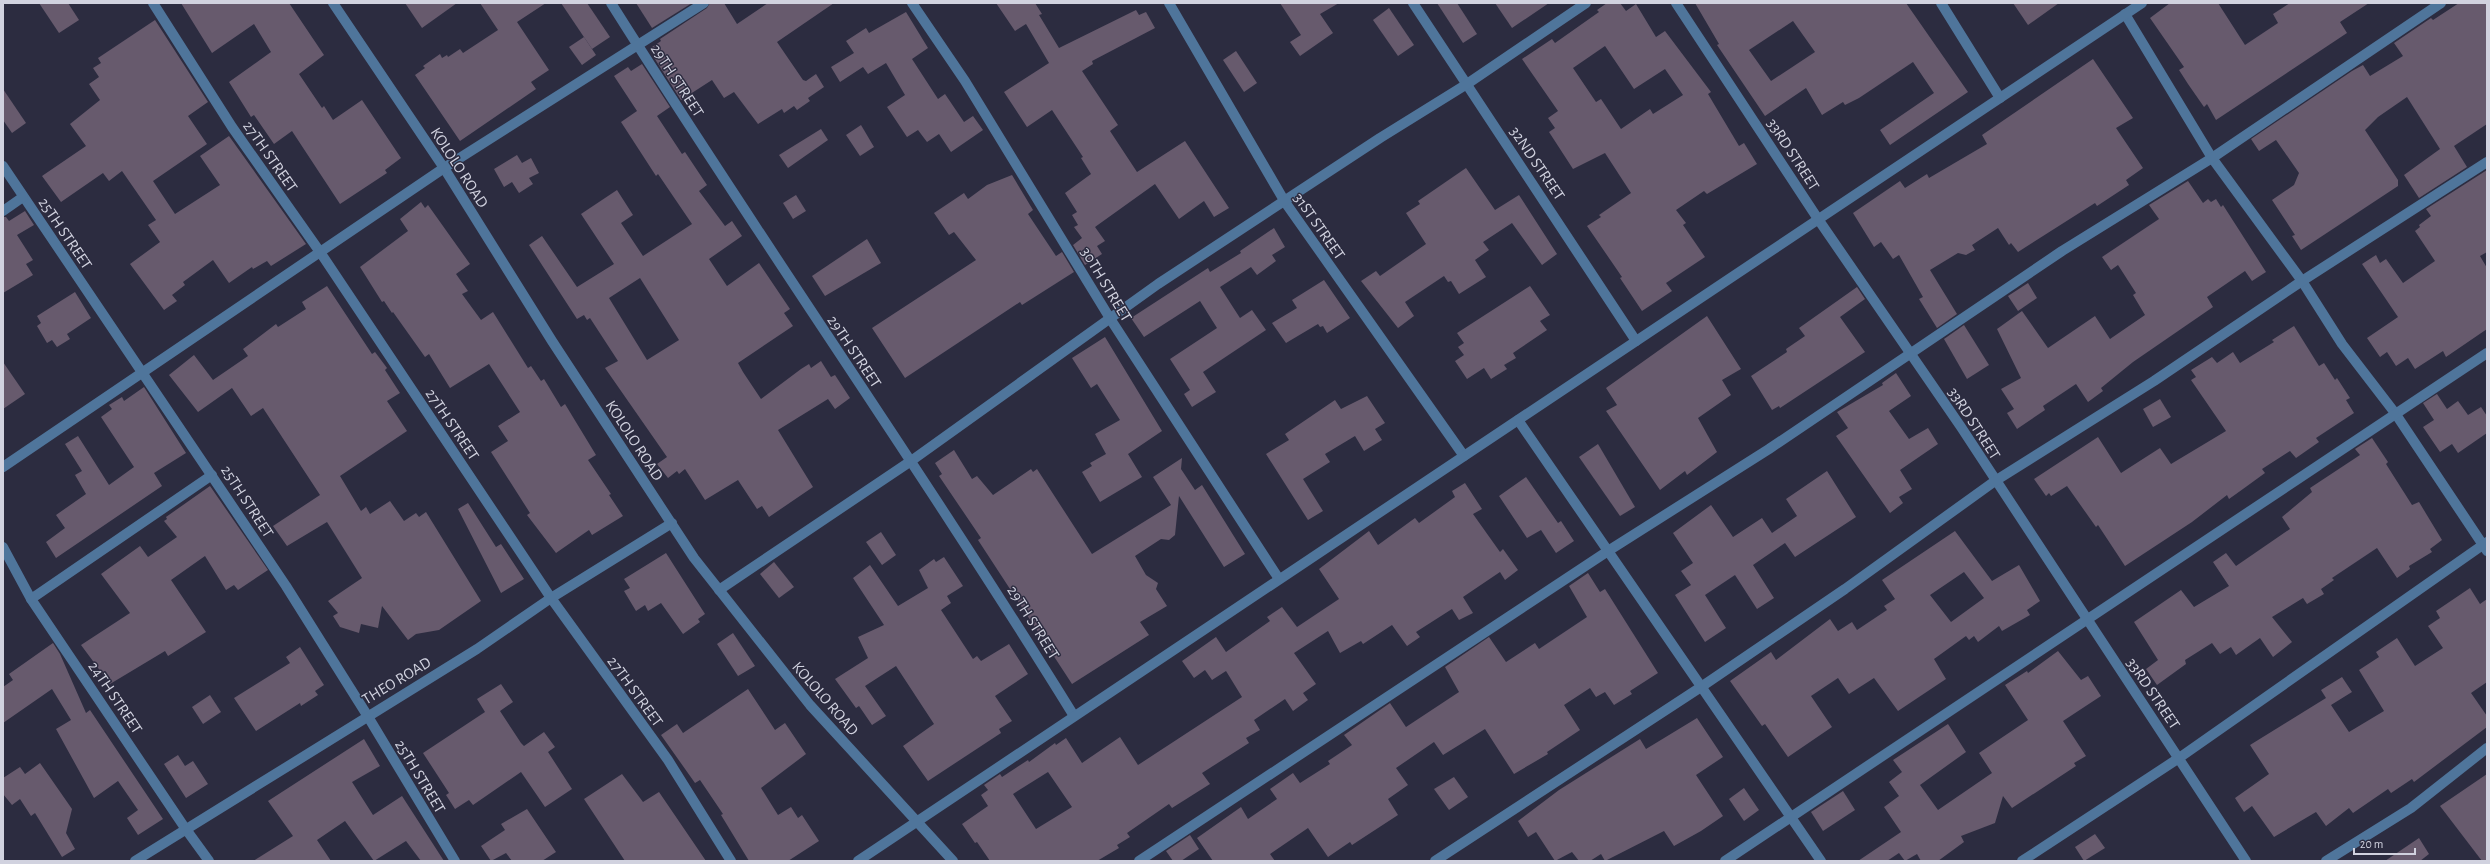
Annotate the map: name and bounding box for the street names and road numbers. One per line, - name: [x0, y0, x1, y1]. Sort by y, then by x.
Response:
- street label: 29TH STREET: [648, 41, 707, 120]
- street label: 33RD STREET: [1764, 116, 1822, 194]
- street label: 27TH STREET: [240, 118, 301, 195]
- street label: 32ND STREET: [1507, 124, 1568, 203]
- street label: KOLOLO ROAD: [427, 125, 491, 210]
- street label: 31ST STREET: [1291, 190, 1348, 263]
- street label: 25TH STREET: [35, 195, 95, 272]
- street label: 30TH STREET: [1078, 245, 1135, 325]
- street label: 29TH STREET: [824, 312, 884, 391]
- street label: 33RD STREET: [1945, 385, 2003, 463]
- street label: 27TH STREET: [422, 386, 482, 463]
- street label: KOLOLO ROAD: [602, 398, 666, 483]
- street label: 25TH STREET: [218, 463, 276, 541]
- street label: 29TH STREET: [1004, 583, 1062, 662]
- street label: 27TH STREET: [604, 653, 666, 730]
- street label: THEO ROAD: [359, 654, 434, 708]
- street label: 33RD STREET: [2124, 655, 2183, 732]
- street label: 24TH STREET: [85, 658, 145, 737]
- street label: KOLOLO ROAD: [789, 659, 861, 739]
- street label: 25TH STREET: [392, 737, 448, 816]

